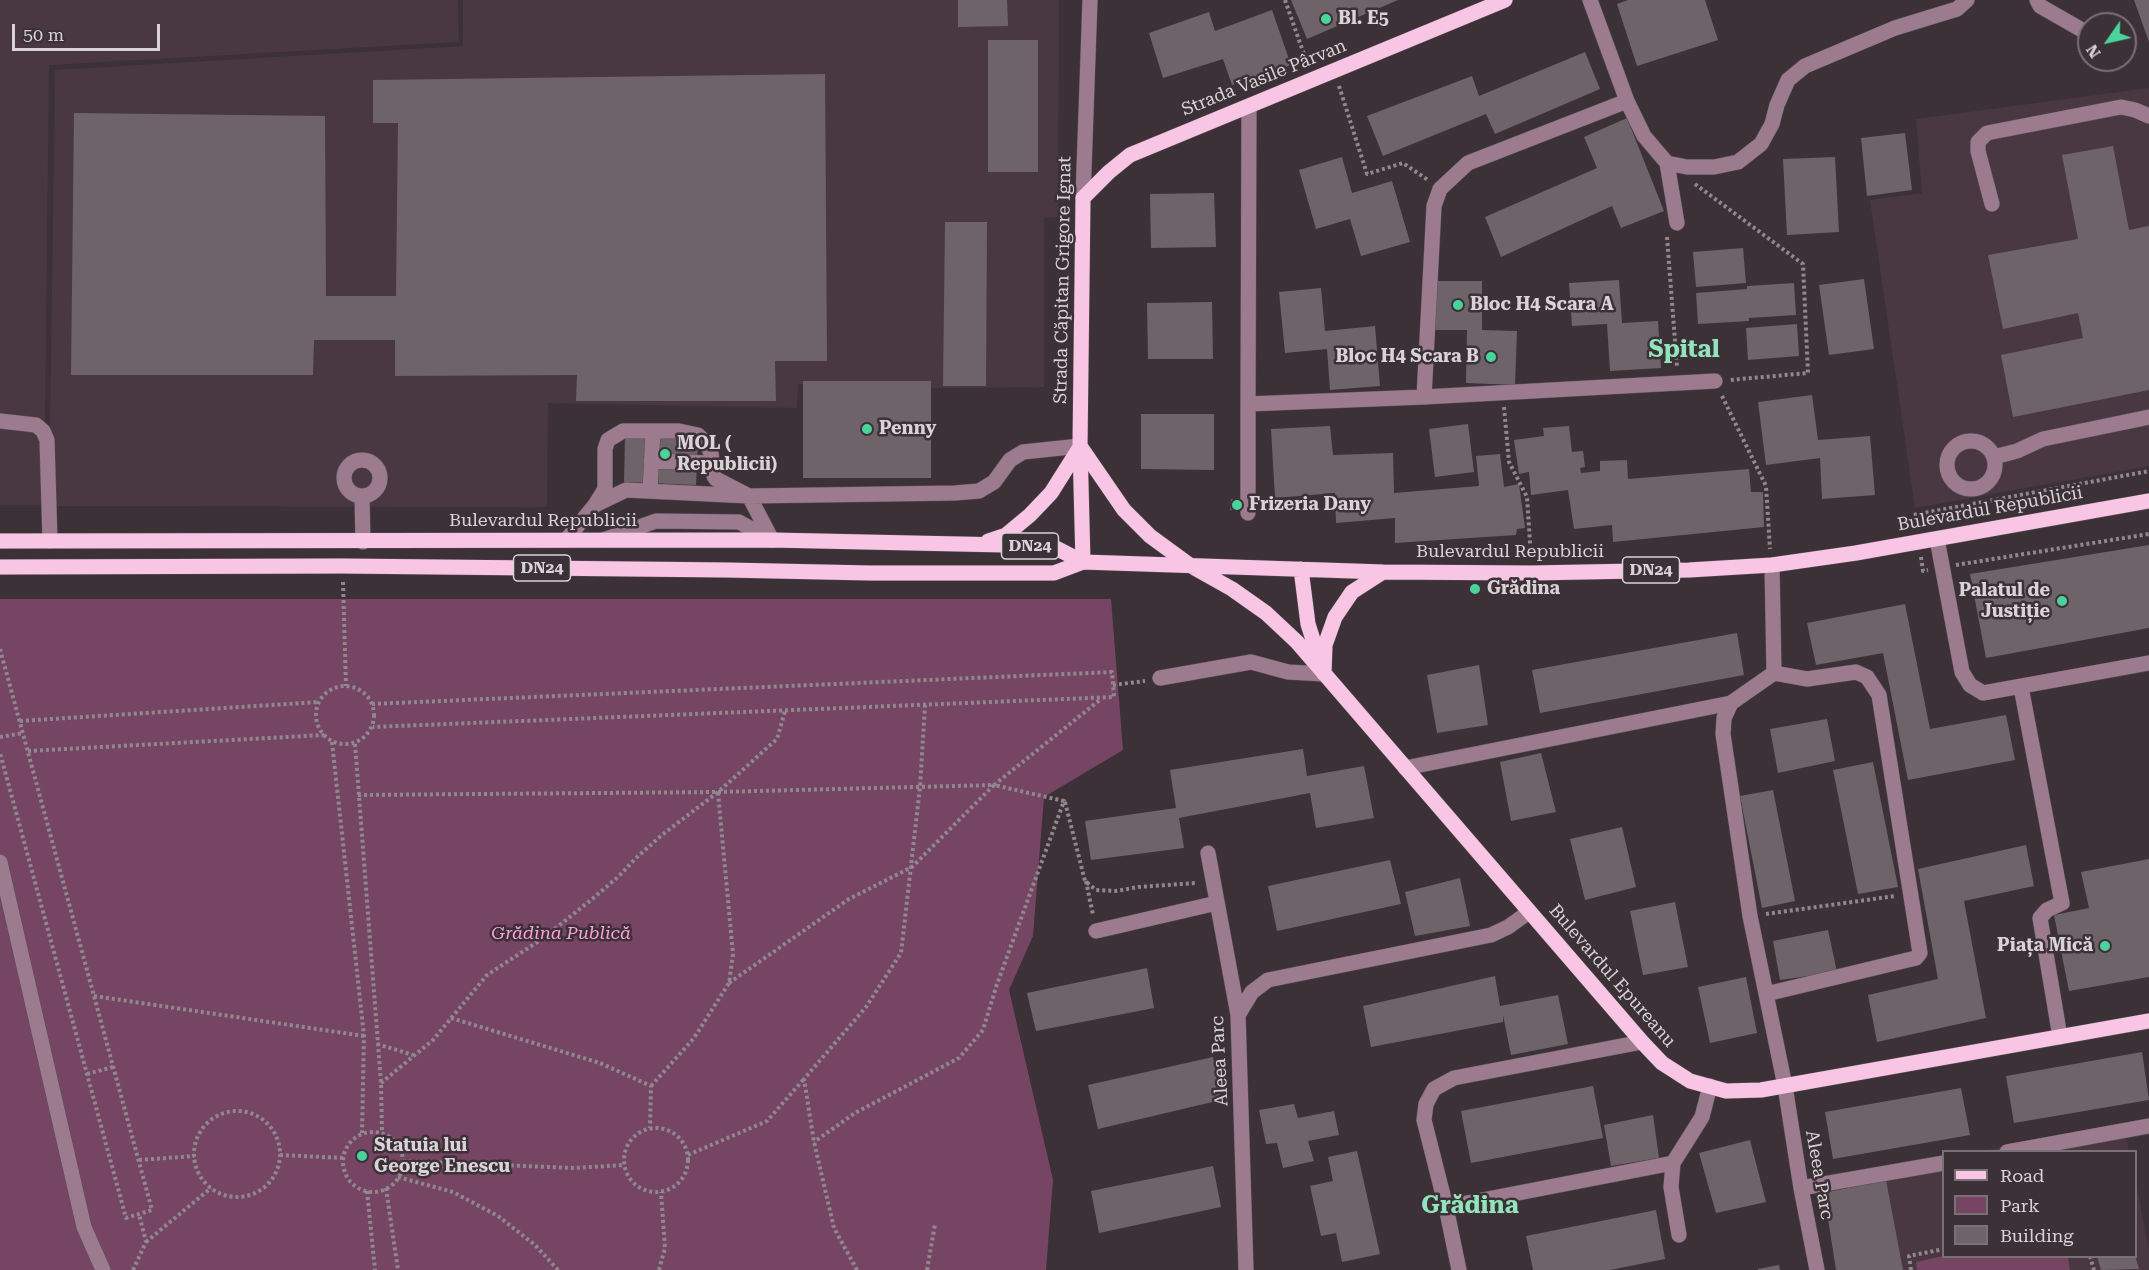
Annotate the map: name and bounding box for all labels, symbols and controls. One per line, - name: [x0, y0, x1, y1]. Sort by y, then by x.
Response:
- place label: Bl. E5: [1338, 8, 1389, 30]
- scale bar: [15, 12, 164, 50]
- marker: Bl. E5: [1319, 12, 1333, 26]
- north arrow: [2077, 12, 2137, 72]
- text: 50 m: [23, 24, 64, 45]
- street label: Strada Vasile Pârvan: [1178, 35, 1350, 121]
- text: N: [2082, 41, 2105, 62]
- street label: Strada Căpitan Grigore Ignat: [1050, 156, 1076, 404]
- place label: Bloc H4 Scara A: [1470, 294, 1614, 316]
- marker: Bloc H4 Scara A: [1451, 298, 1465, 312]
- district label: Spital: [1648, 336, 1720, 364]
- place label: Bloc H4 Scara B: [1335, 346, 1479, 368]
- marker: Bloc H4 Scara B: [1484, 350, 1498, 364]
- place label: Penny: [879, 418, 936, 440]
- marker: Penny: [860, 422, 874, 436]
- place label: MOL ( Republicii): [677, 433, 777, 476]
- marker: MOL ( Republicii): [658, 447, 672, 461]
- street label: Bulevardul Republicii: [1896, 482, 2084, 536]
- place label: Frizeria Dany: [1249, 494, 1371, 516]
- marker: Frizeria Dany: [1230, 498, 1244, 512]
- street label: Bulevardul Republicii: [449, 510, 637, 532]
- road number: DN24: [1002, 533, 1058, 559]
- street label: Bulevardul Republicii: [1416, 541, 1604, 563]
- road number: DN24: [514, 555, 570, 581]
- road number: DN24: [1622, 557, 1680, 583]
- place label: Grădina: [1487, 578, 1560, 600]
- place label: Palatul de Justiție: [1959, 580, 2050, 622]
- marker: Grădina: [1468, 582, 1482, 596]
- marker: Palatul de Justiție: [2055, 594, 2069, 608]
- street label: Bulevardul Epureanu: [1544, 900, 1680, 1052]
- park label: Grădina Publică: [491, 923, 631, 945]
- place label: Piața Mică: [1997, 935, 2093, 957]
- marker: Piața Mică: [2098, 939, 2112, 953]
- street label: Aleea Parc: [1207, 1015, 1233, 1107]
- street label: Aleea Parc: [1800, 1129, 1838, 1221]
- place label: Statuia lui George Enescu: [374, 1135, 510, 1178]
- marker: Statuia lui George Enescu: [355, 1149, 369, 1163]
- legend: [1942, 1150, 2137, 1258]
- text: Road: [2000, 1165, 2044, 1186]
- district label: Grădina: [1421, 1192, 1519, 1220]
- text: Park: [2000, 1195, 2040, 1216]
- text: Building: [2000, 1225, 2074, 1246]

